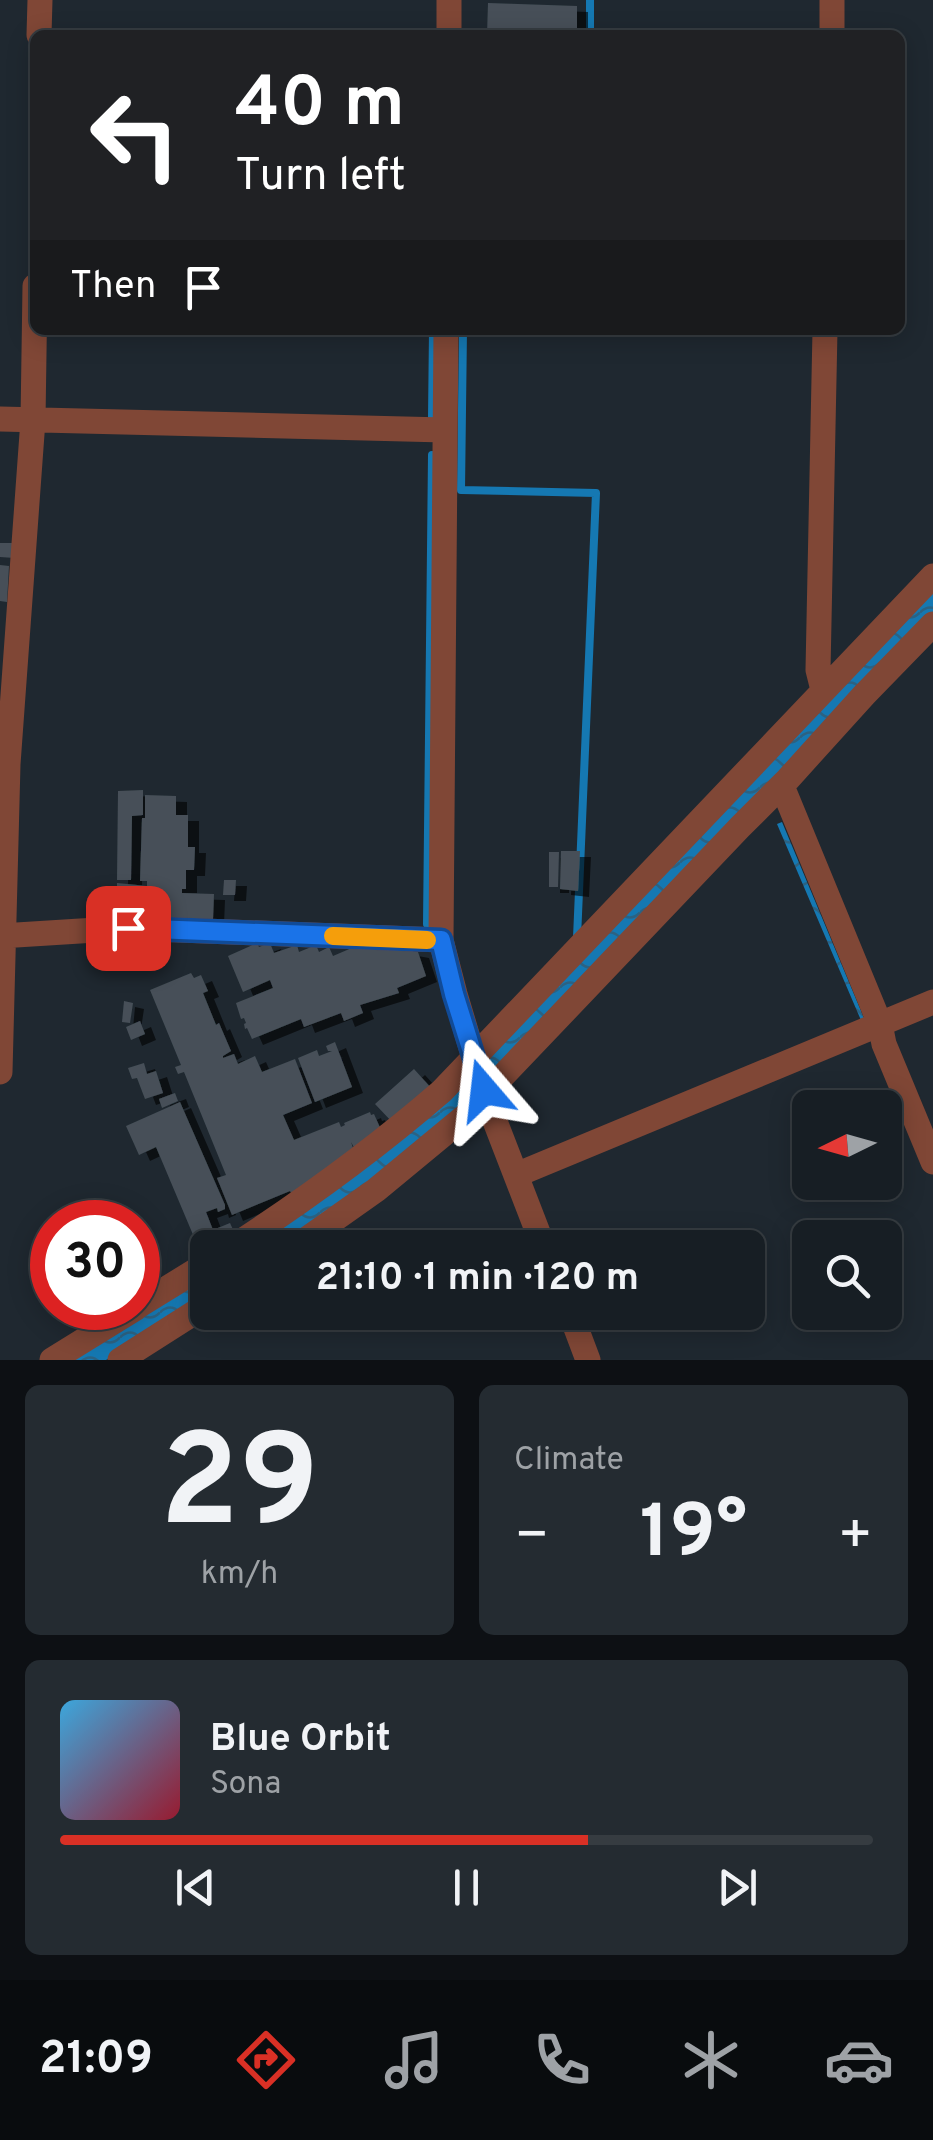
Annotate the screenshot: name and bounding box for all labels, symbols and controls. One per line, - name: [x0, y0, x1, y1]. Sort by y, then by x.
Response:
- text: 40 m: [235, 62, 405, 151]
- icon: left: [70, 70, 200, 200]
- text: Turn left: [235, 149, 406, 206]
- icon: arrive: [176, 260, 231, 315]
- text: Then: [70, 263, 156, 312]
- pin: [86, 886, 171, 971]
- icon: arrive: [101, 901, 156, 956]
- position arrow: [432, 1038, 536, 1142]
- north arrow: [792, 1090, 902, 1200]
- map controls: [792, 1090, 902, 1330]
- speed limit sign: 30: [30, 1200, 160, 1330]
- button: search: [792, 1220, 902, 1330]
- text: 21:10 · 1 min · 120 m: [316, 1255, 639, 1304]
- text: 29: [160, 1407, 319, 1572]
- text: Climate: [514, 1441, 624, 1481]
- text: 19°: [640, 1489, 747, 1584]
- text: −: [514, 1503, 549, 1573]
- text: +: [838, 1503, 873, 1573]
- text: km/h: [201, 1555, 278, 1595]
- text: Blue Orbit: [210, 1716, 391, 1765]
- text: Sona: [210, 1765, 281, 1805]
- icon: previous: [168, 1860, 223, 1915]
- icon: pause: [439, 1860, 494, 1915]
- icon: next: [710, 1860, 765, 1915]
- icon: directions: [231, 2025, 301, 2095]
- icon: music: [379, 2025, 449, 2095]
- icon: phone: [527, 2025, 597, 2095]
- icon: climate: [676, 2025, 746, 2095]
- icon: car: [824, 2025, 894, 2095]
- text: 21:09: [39, 2032, 153, 2089]

